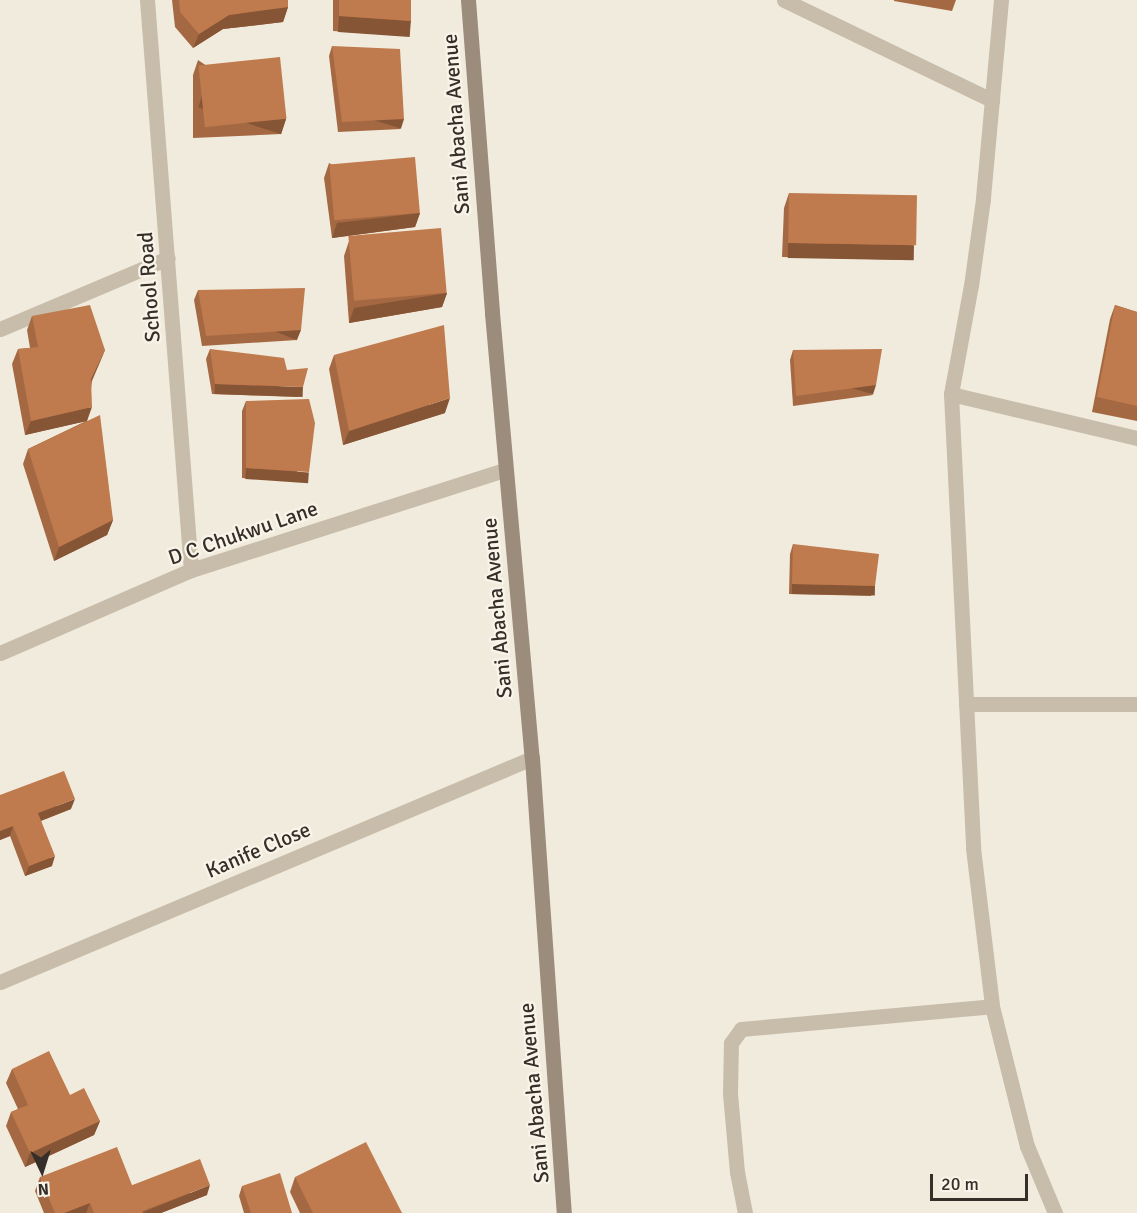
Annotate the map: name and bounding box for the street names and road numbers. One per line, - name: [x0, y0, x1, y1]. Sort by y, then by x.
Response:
- street label: Sani Abacha Avenue: [437, 33, 475, 215]
- street label: School Road: [133, 231, 165, 343]
- street label: D C Chukwu Lane: [165, 496, 321, 570]
- street label: Sani Abacha Avenue: [477, 517, 517, 699]
- street label: Kanife Close: [202, 817, 314, 883]
- street label: Sani Abacha Avenue: [514, 1002, 554, 1184]

